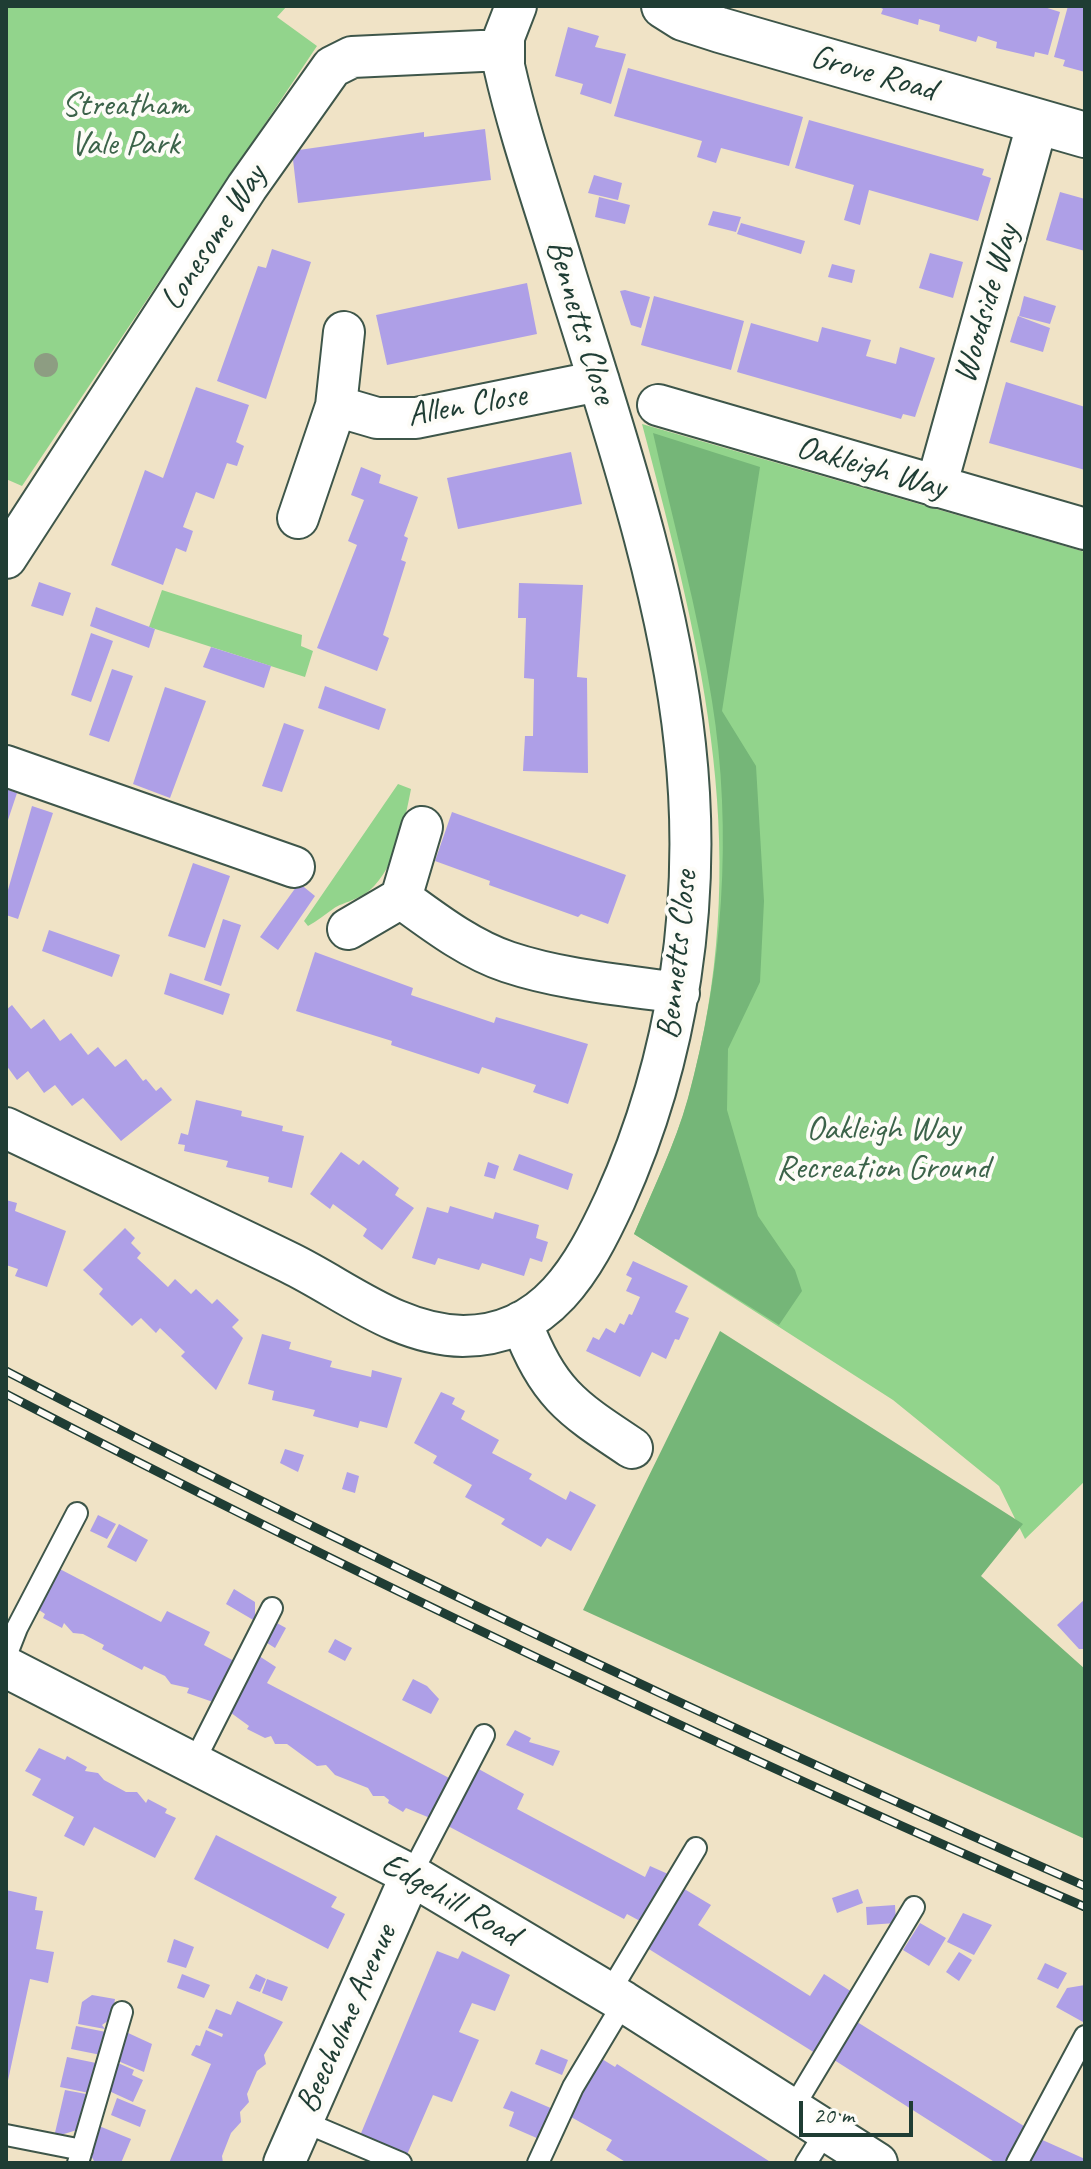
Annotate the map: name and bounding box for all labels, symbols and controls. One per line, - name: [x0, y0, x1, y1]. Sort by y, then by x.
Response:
- street label: Grove Road: [806, 37, 940, 111]
- park label: Streatham Vale Park: [61, 86, 189, 166]
- street label: Lonesome Way: [152, 158, 276, 318]
- street label: Woodside Way: [945, 220, 1029, 388]
- street label: Bennetts Close: [536, 235, 624, 409]
- street label: Allen Close: [404, 376, 530, 436]
- street label: Oakleigh Way: [792, 427, 950, 509]
- street label: Bennetts Close: [649, 869, 707, 1041]
- park label: Oakleigh Way Recreation Ground: [776, 1110, 990, 1190]
- street label: Edgehill Road: [374, 1844, 526, 1956]
- street label: Beecholme Avenue: [287, 1919, 407, 2119]
- scale bar: [803, 2085, 917, 2135]
- text: 20 m: [813, 2100, 854, 2130]

